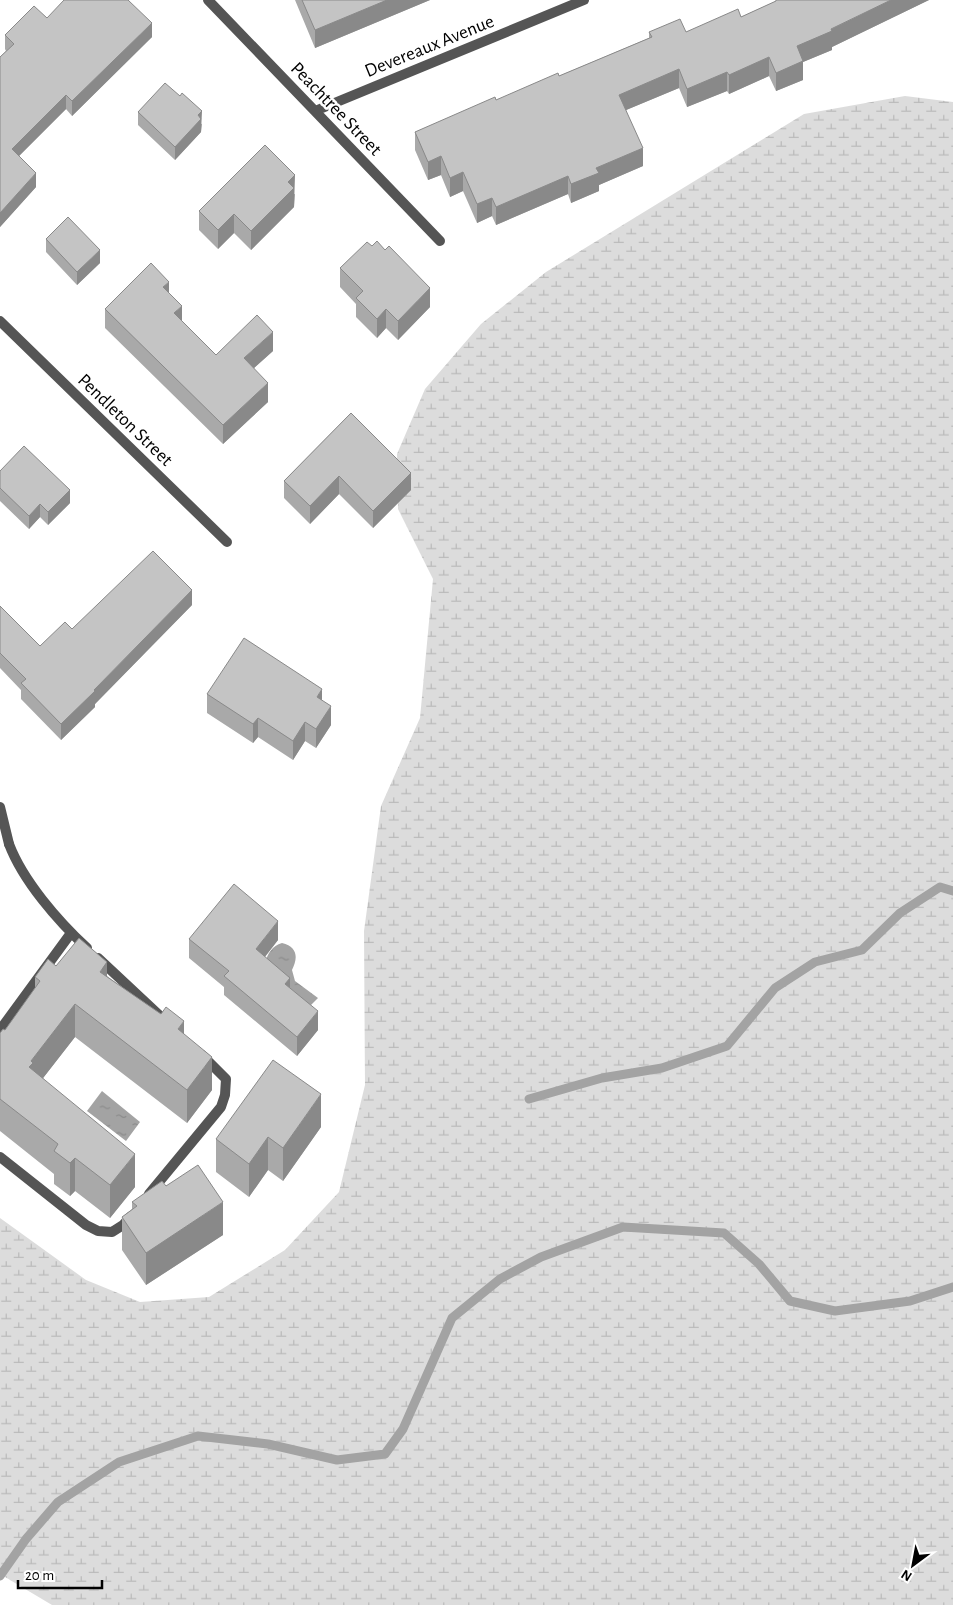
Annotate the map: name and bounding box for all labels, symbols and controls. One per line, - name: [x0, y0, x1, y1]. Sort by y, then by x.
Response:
- street label: Devereaux Avenue: [362, 12, 497, 81]
- street label: Peachtree Street: [287, 59, 385, 159]
- street label: Pendleton Street: [74, 370, 176, 470]
- north arrow: [888, 1540, 938, 1590]
- scale bar: [18, 1558, 101, 1590]
- text: N: [899, 1567, 914, 1584]
- text: 20 m: [25, 1568, 54, 1583]

